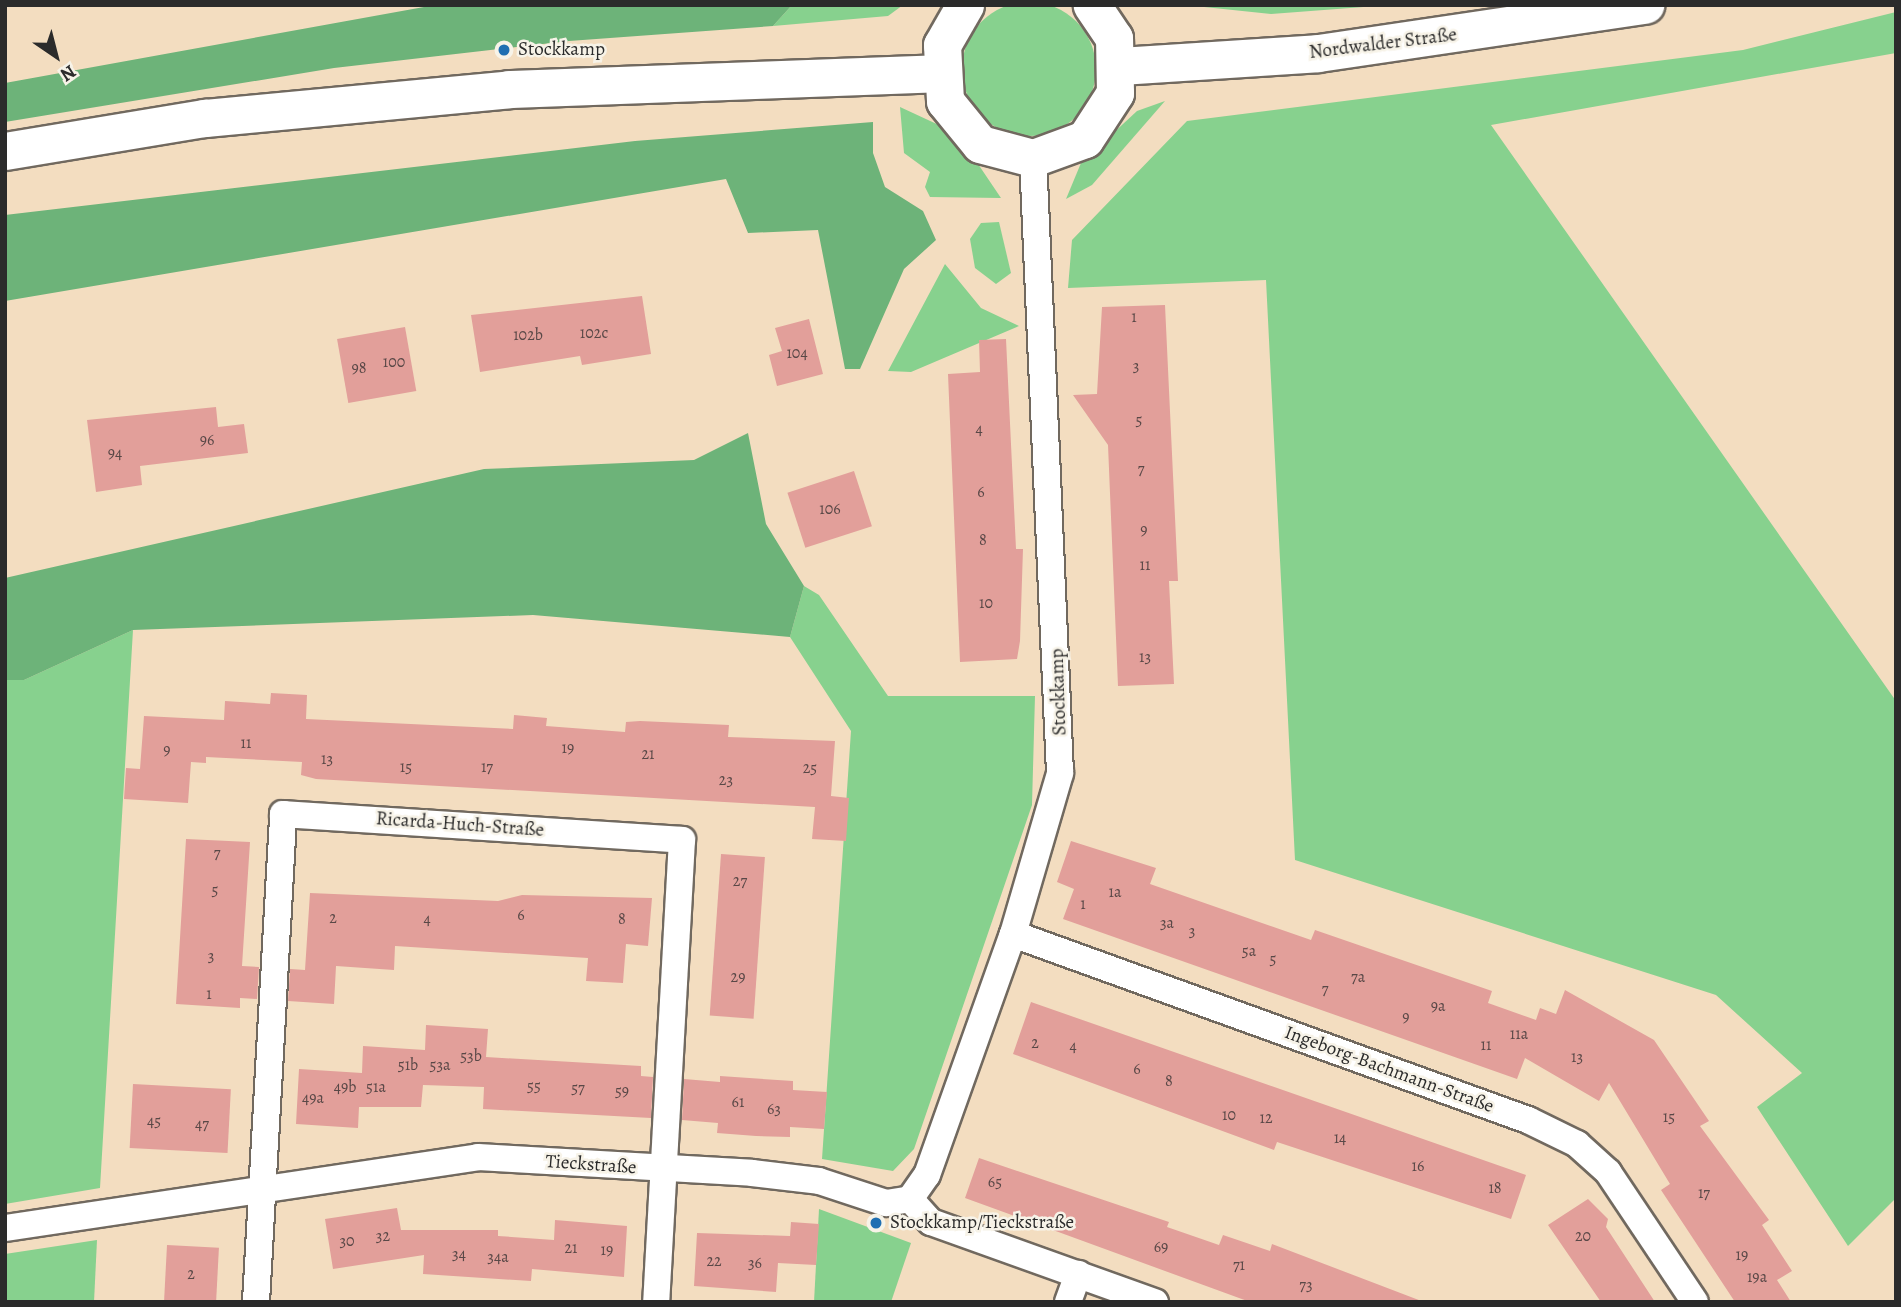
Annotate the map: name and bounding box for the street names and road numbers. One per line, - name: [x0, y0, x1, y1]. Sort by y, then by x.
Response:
- street label: Nordwalder Straße: [1308, 24, 1458, 64]
- street label: Stockkamp: [1046, 648, 1072, 736]
- street label: Ricarda-Huch-Straße: [375, 808, 545, 842]
- street label: Ingeborg-Bachmann-Straße: [1281, 1022, 1497, 1118]
- street label: Tieckstraße: [545, 1150, 637, 1180]

